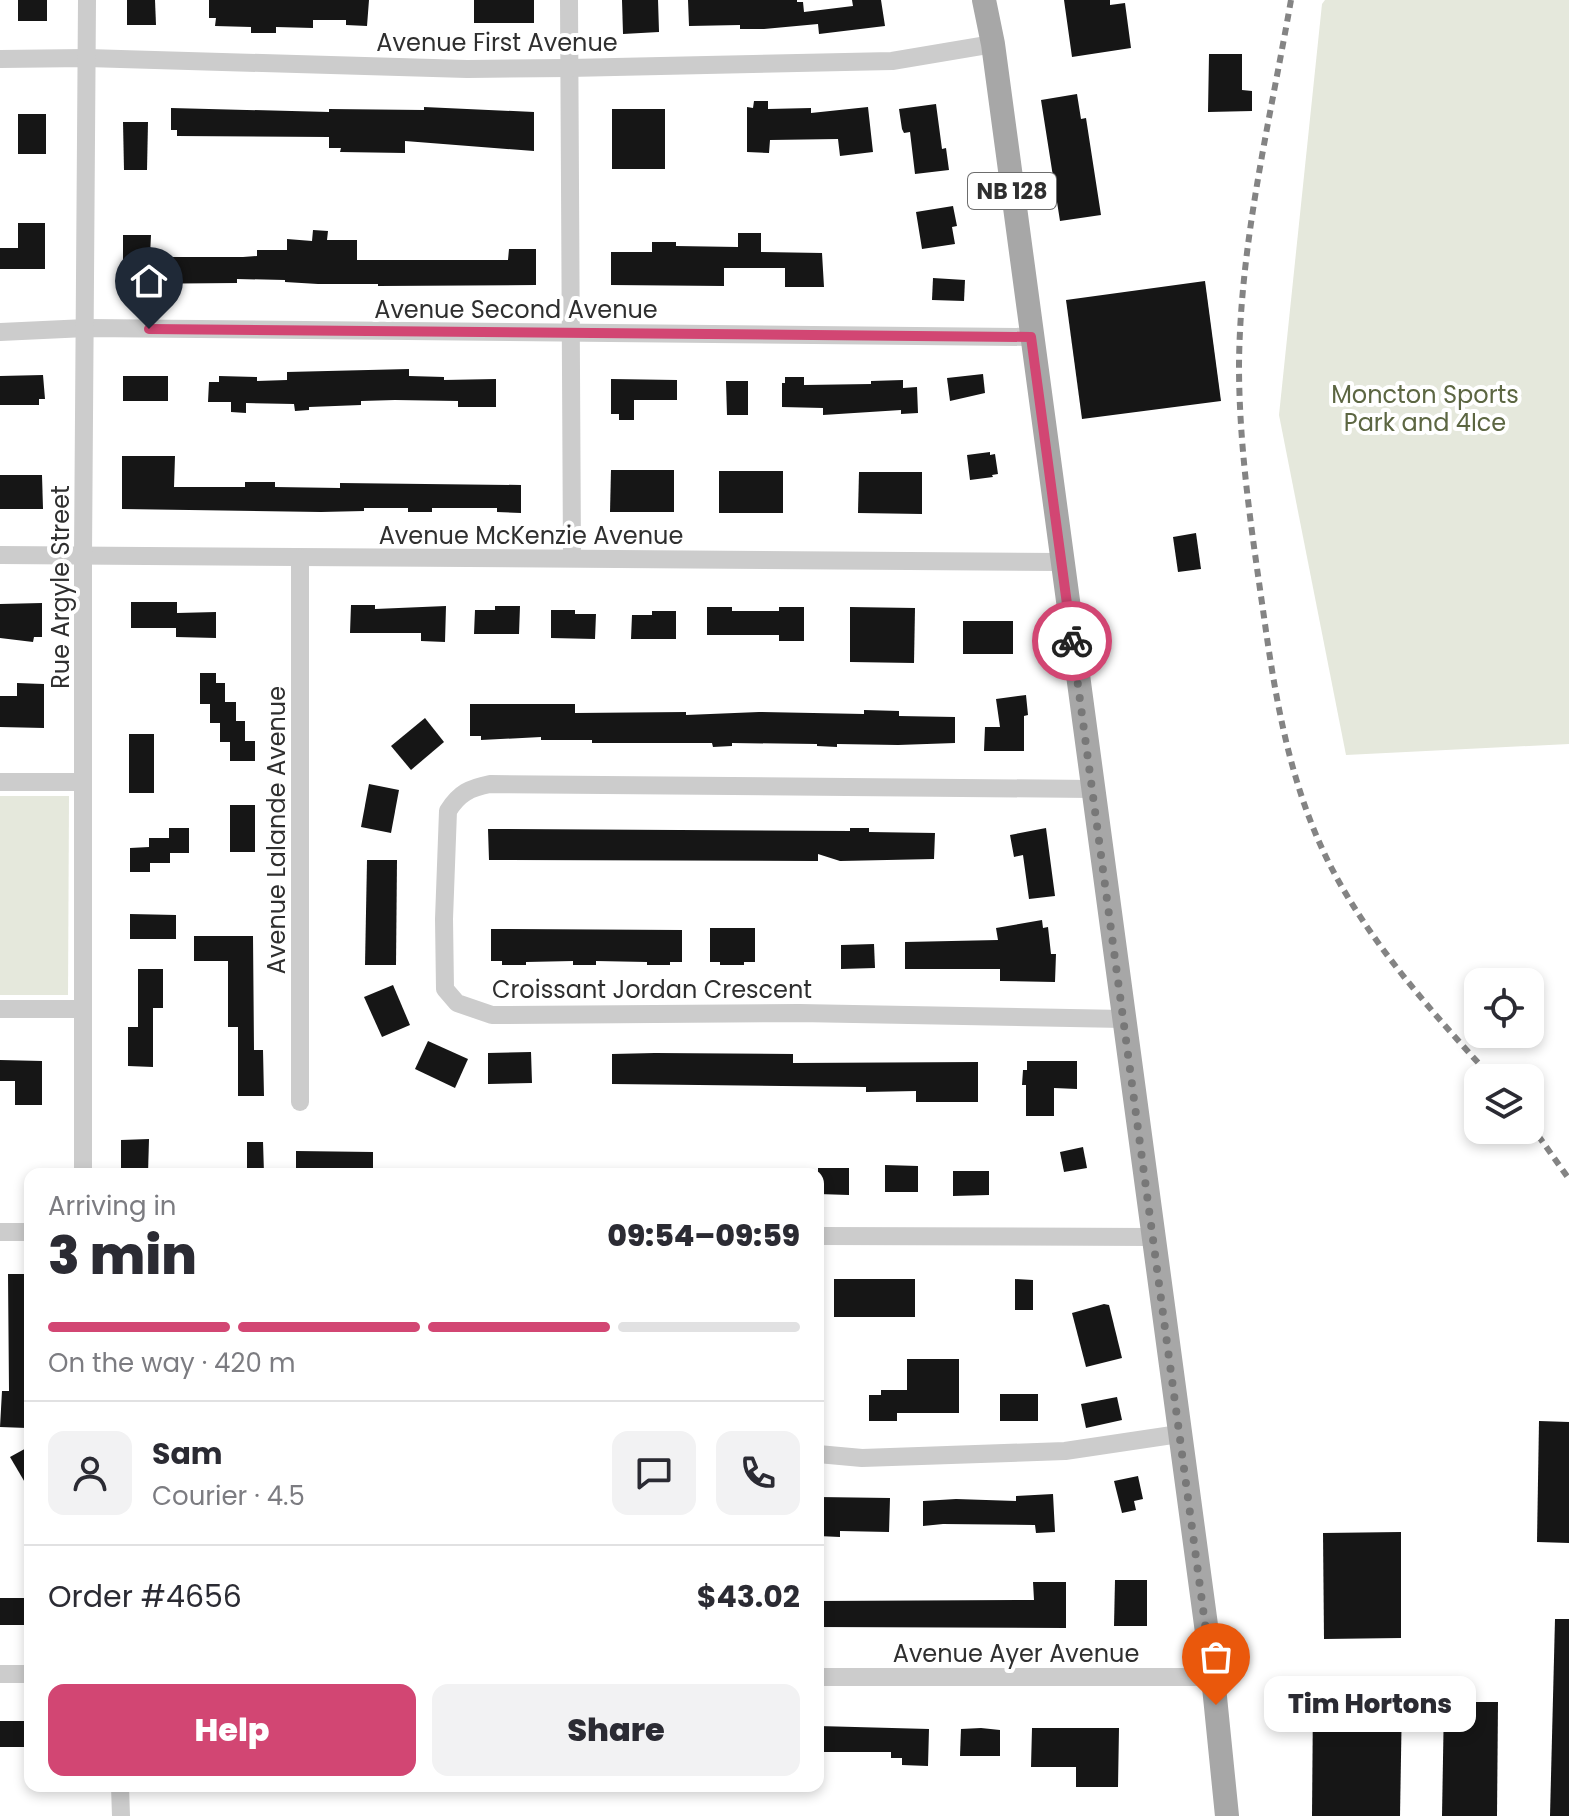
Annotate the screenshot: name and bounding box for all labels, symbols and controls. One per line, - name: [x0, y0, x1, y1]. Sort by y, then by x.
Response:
- street label: Avenue First Avenue: [376, 26, 618, 59]
- road number: NB 128: [968, 173, 1056, 209]
- pin: [115, 247, 183, 329]
- icon: home: [127, 259, 171, 303]
- street label: Avenue Second Avenue: [374, 293, 658, 326]
- park label: Moncton Sports Park and 4Ice: [1331, 378, 1519, 439]
- street label: Rue Argyle Street: [44, 485, 77, 689]
- street label: Avenue McKenzie Avenue: [379, 519, 683, 552]
- courier: [1032, 601, 1112, 681]
- icon: bike: [1050, 619, 1094, 663]
- street label: Avenue Lalande Avenue: [260, 686, 293, 974]
- map controls: [1464, 968, 1544, 1144]
- button: locate: [1464, 968, 1544, 1048]
- street label: Croissant Jordan Crescent: [492, 973, 812, 1006]
- button: layers: [1464, 1064, 1544, 1144]
- text: Arriving in: [48, 1188, 177, 1224]
- text: 09:54–09:59: [607, 1214, 800, 1257]
- text: 3 min: [48, 1219, 197, 1292]
- text: On the way · 420 m: [48, 1345, 295, 1381]
- button: person: [48, 1431, 132, 1515]
- button: chat: [612, 1431, 696, 1515]
- button: phone: [716, 1431, 800, 1515]
- text: Sam: [152, 1432, 223, 1475]
- text: Courier · 4.5: [152, 1478, 305, 1514]
- text: Order #4656: [48, 1575, 242, 1618]
- text: $43.02: [697, 1575, 800, 1618]
- pin: [1182, 1623, 1250, 1705]
- icon: bag: [1194, 1635, 1238, 1679]
- street label: Avenue Ayer Avenue: [893, 1637, 1139, 1670]
- callout: Tim Hortons: [1264, 1677, 1476, 1733]
- button: Help: [48, 1684, 416, 1776]
- button: Share: [432, 1684, 800, 1776]
- text: Tim Hortons: [1288, 1686, 1452, 1722]

